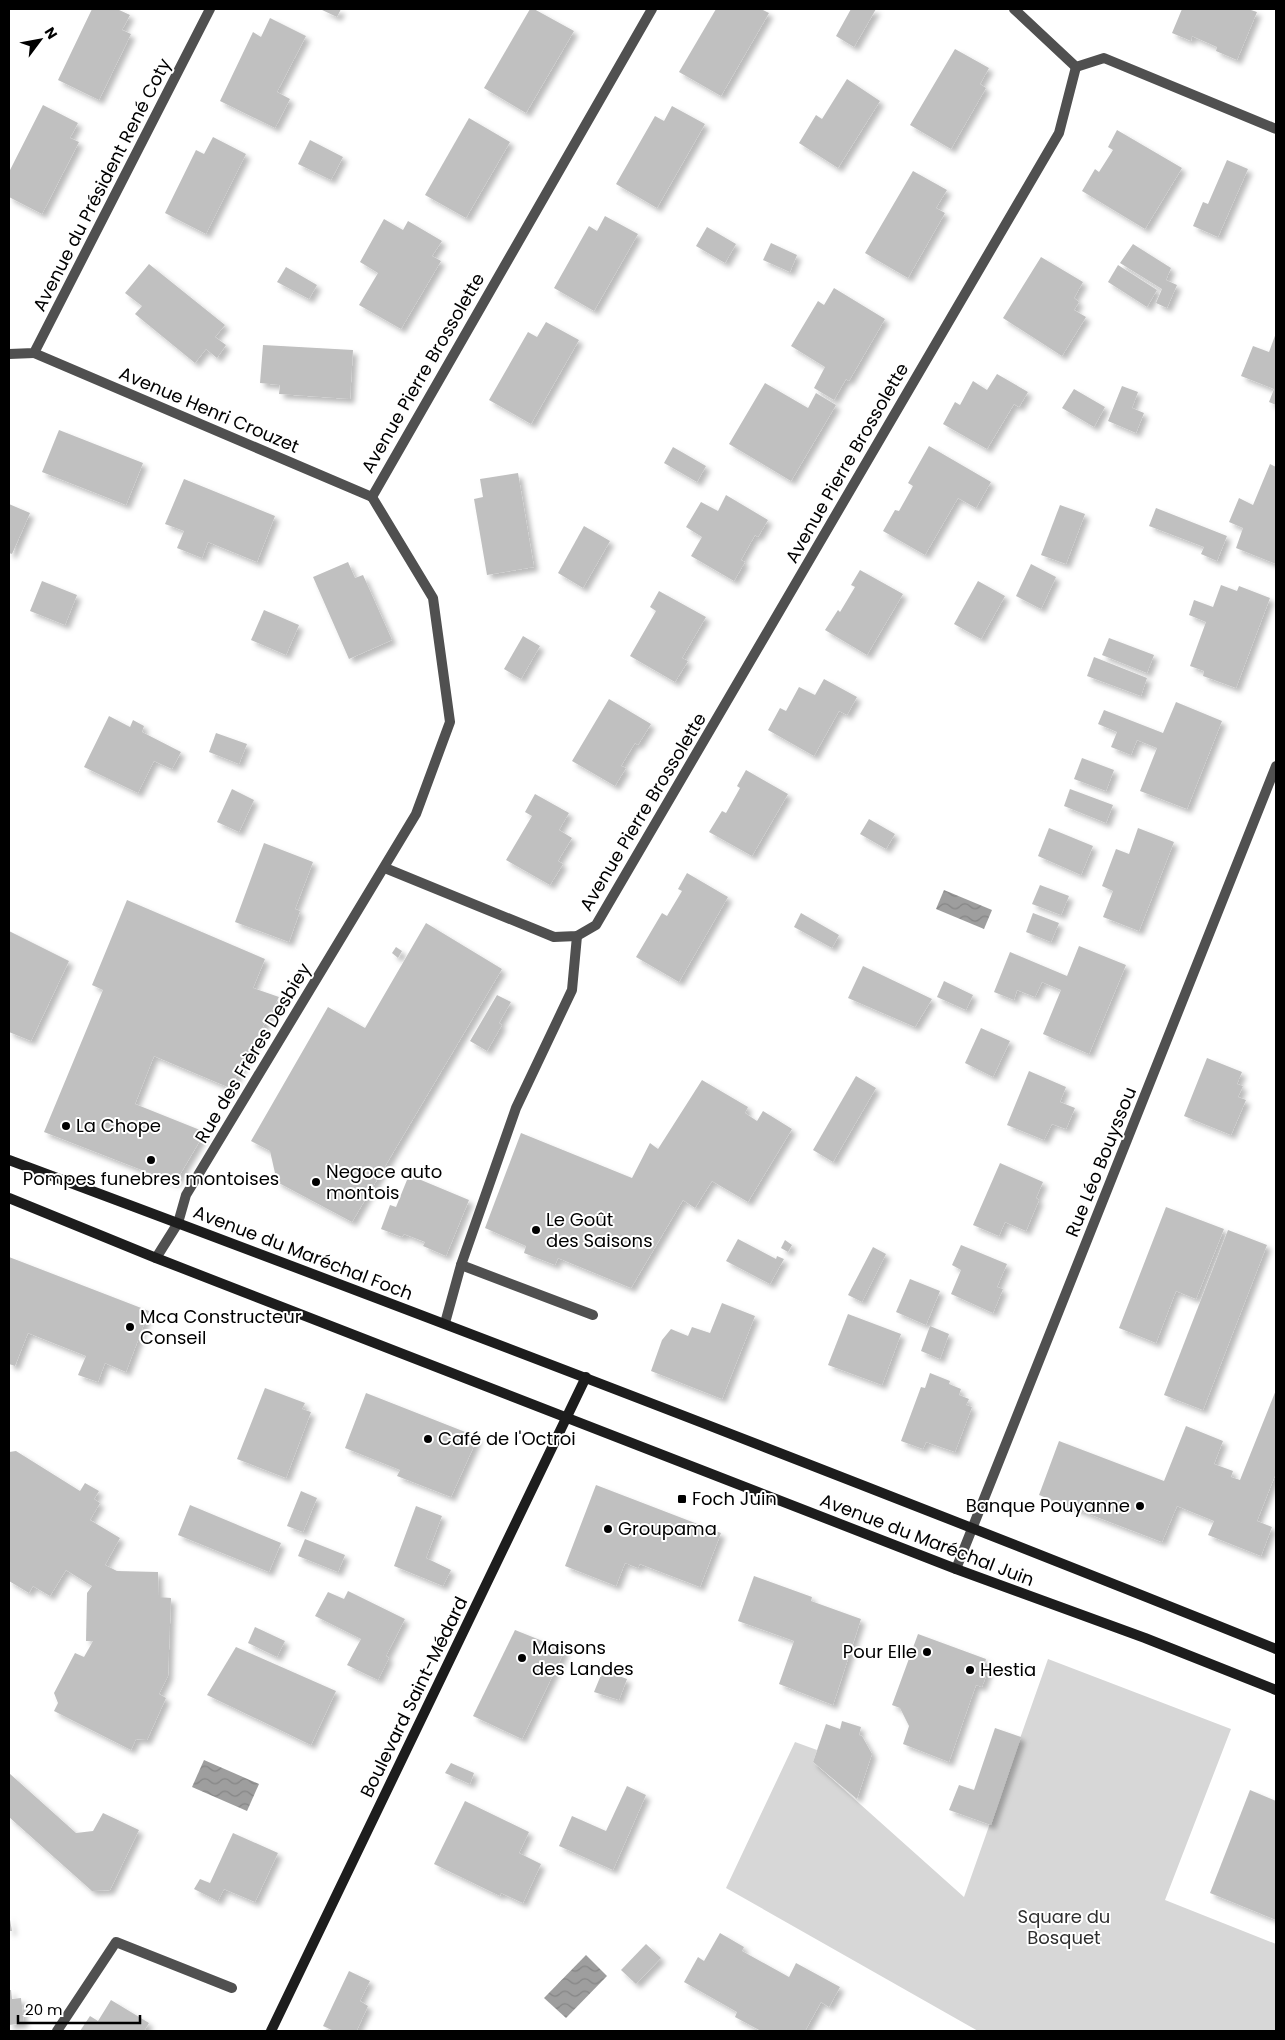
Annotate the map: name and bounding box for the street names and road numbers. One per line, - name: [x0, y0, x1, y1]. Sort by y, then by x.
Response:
- street label: Avenue du Président René Coty: [27, 54, 176, 316]
- street label: Avenue Pierre Brossolette: [355, 268, 490, 477]
- street label: Avenue Pierre Brossolette: [779, 358, 914, 567]
- street label: Avenue Henri Crouzet: [115, 360, 303, 459]
- street label: Avenue Pierre Brossolette: [573, 708, 712, 916]
- street label: Rue des Frères Desbiey: [189, 958, 316, 1148]
- street label: Rue Léo Bouyssou: [1059, 1083, 1142, 1241]
- street label: Avenue du Maréchal Foch: [190, 1199, 417, 1306]
- street label: Avenue du Maréchal Juin: [817, 1487, 1038, 1592]
- street label: Boulevard Saint-Médard: [354, 1592, 473, 1801]

